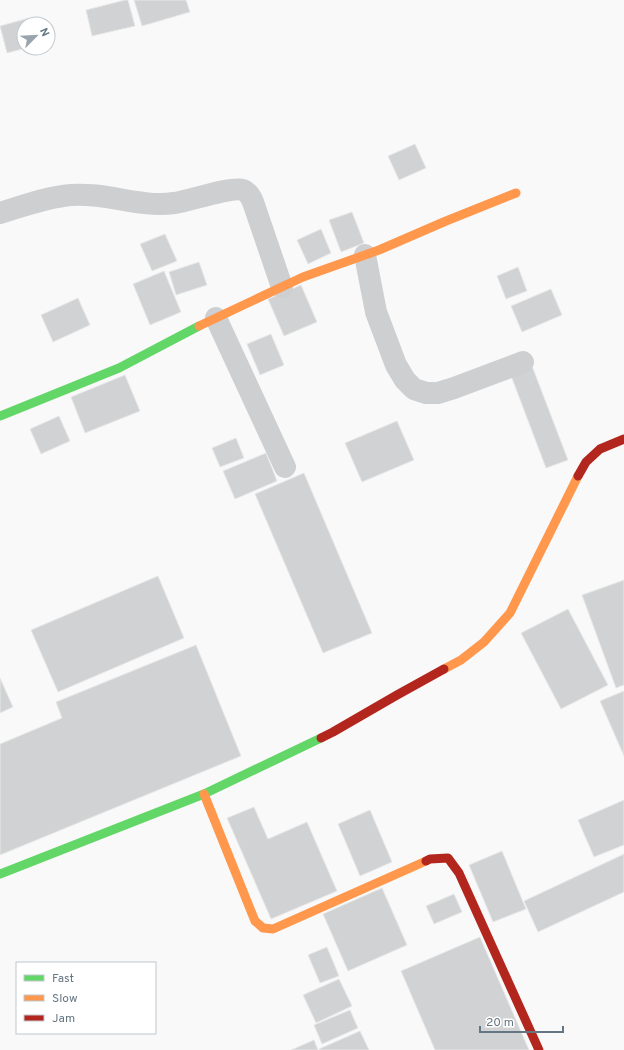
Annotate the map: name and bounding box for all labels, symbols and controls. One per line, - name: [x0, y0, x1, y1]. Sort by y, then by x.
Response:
- north arrow: [16, 16, 56, 56]
- text: N: [36, 26, 52, 39]
- legend: [16, 962, 156, 1034]
- text: Fast: [52, 971, 74, 987]
- text: Slow: [52, 991, 78, 1007]
- scale bar: [480, 1008, 563, 1034]
- text: Jam: [52, 1011, 75, 1027]
- text: 20 m: [486, 1015, 514, 1031]

